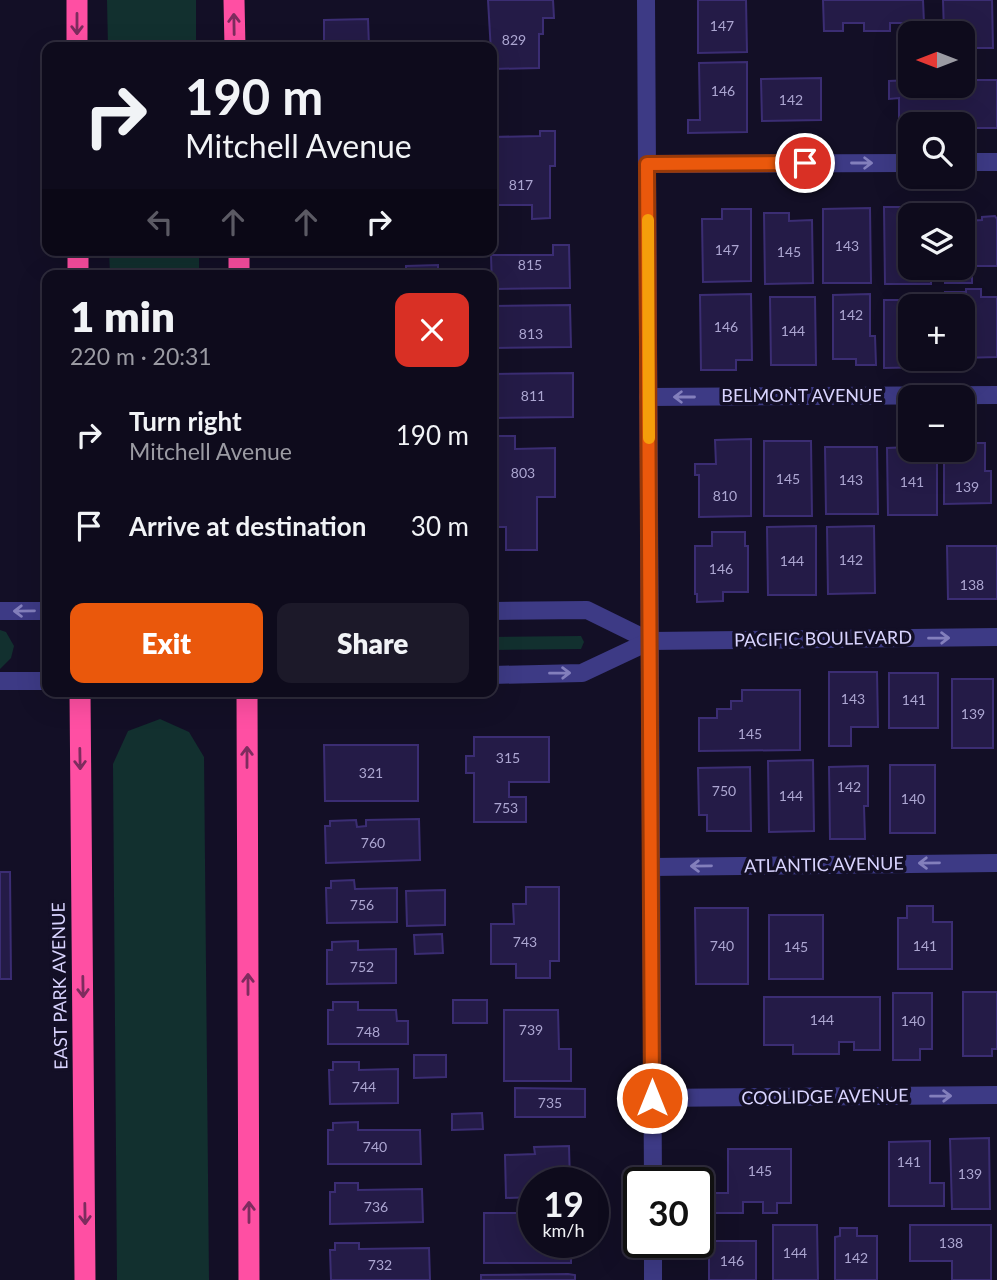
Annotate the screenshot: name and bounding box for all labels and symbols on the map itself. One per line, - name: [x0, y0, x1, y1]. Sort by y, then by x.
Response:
- one-way arrow: [70, 12, 84, 35]
- one-way arrow: [228, 12, 241, 35]
- house number: 147: [710, 17, 734, 34]
- north arrow: [898, 21, 975, 98]
- house number: 829: [502, 31, 526, 48]
- house number: 146: [711, 82, 735, 99]
- house number: 142: [779, 91, 803, 108]
- pin: [775, 133, 835, 193]
- one-way arrow: [851, 156, 874, 170]
- house number: 817: [509, 176, 533, 193]
- house number: 143: [835, 237, 859, 254]
- house number: 147: [715, 241, 739, 258]
- house number: 145: [777, 243, 801, 260]
- house number: 815: [518, 256, 542, 273]
- house number: 142: [839, 306, 863, 323]
- house number: 146: [714, 318, 738, 335]
- house number: 144: [781, 322, 805, 339]
- house number: 813: [519, 325, 543, 342]
- street label: BELMONT AVENUE: [721, 384, 883, 406]
- house number: 811: [521, 387, 545, 404]
- one-way arrow: [673, 390, 696, 404]
- house number: 803: [511, 464, 535, 481]
- house number: 145: [776, 470, 800, 487]
- house number: 143: [839, 471, 863, 488]
- house number: 141: [900, 473, 924, 490]
- house number: 139: [955, 478, 979, 495]
- house number: 810: [713, 487, 737, 504]
- house number: 142: [839, 551, 863, 568]
- house number: 144: [780, 552, 804, 569]
- house number: 146: [709, 560, 733, 577]
- house number: 138: [960, 576, 984, 593]
- one-way arrow: [12, 604, 35, 618]
- street label: PACIFIC BOULEVARD: [734, 625, 912, 651]
- one-way arrow: [927, 631, 950, 645]
- one-way arrow: [548, 666, 571, 680]
- house number: 143: [841, 690, 865, 707]
- house number: 141: [902, 691, 926, 708]
- house number: 139: [961, 705, 985, 722]
- house number: 145: [738, 725, 762, 742]
- one-way arrow: [240, 746, 254, 769]
- one-way arrow: [74, 748, 87, 771]
- house number: 315: [496, 749, 520, 766]
- house number: 321: [359, 764, 383, 781]
- house number: 142: [837, 778, 861, 795]
- house number: 750: [712, 782, 736, 799]
- house number: 144: [779, 787, 803, 804]
- house number: 140: [901, 790, 925, 807]
- house number: 753: [494, 799, 518, 816]
- house number: 760: [361, 834, 385, 851]
- street label: ATLANTIC AVENUE: [744, 852, 904, 876]
- one-way arrow: [918, 857, 941, 870]
- one-way arrow: [690, 859, 713, 873]
- house number: 756: [350, 896, 374, 913]
- street label: EAST PARK AVENUE: [47, 902, 71, 1070]
- house number: 743: [513, 933, 537, 950]
- house number: 740: [710, 937, 734, 954]
- house number: 141: [913, 937, 937, 954]
- house number: 145: [784, 938, 808, 955]
- house number: 752: [350, 958, 374, 975]
- one-way arrow: [241, 973, 255, 996]
- one-way arrow: [76, 975, 90, 998]
- house number: 144: [810, 1011, 834, 1028]
- house number: 140: [901, 1012, 925, 1029]
- house number: 739: [519, 1021, 543, 1038]
- house number: 748: [356, 1023, 380, 1040]
- position arrow: [615, 1061, 689, 1135]
- house number: 744: [352, 1078, 376, 1095]
- street label: COOLIDGE AVENUE: [741, 1084, 909, 1108]
- one-way arrow: [929, 1089, 952, 1102]
- house number: 735: [538, 1094, 562, 1111]
- house number: 740: [363, 1138, 387, 1155]
- house number: 141: [897, 1153, 921, 1170]
- house number: 145: [748, 1162, 772, 1179]
- house number: 139: [958, 1165, 982, 1182]
- speed limit sign: 30: [623, 1167, 714, 1258]
- house number: 736: [364, 1198, 388, 1215]
- one-way arrow: [242, 1201, 256, 1224]
- one-way arrow: [78, 1203, 92, 1226]
- house number: 138: [939, 1234, 963, 1251]
- house number: 144: [783, 1244, 807, 1261]
- house number: 142: [844, 1249, 868, 1266]
- house number: 146: [720, 1252, 744, 1269]
- house number: 732: [368, 1256, 392, 1273]

